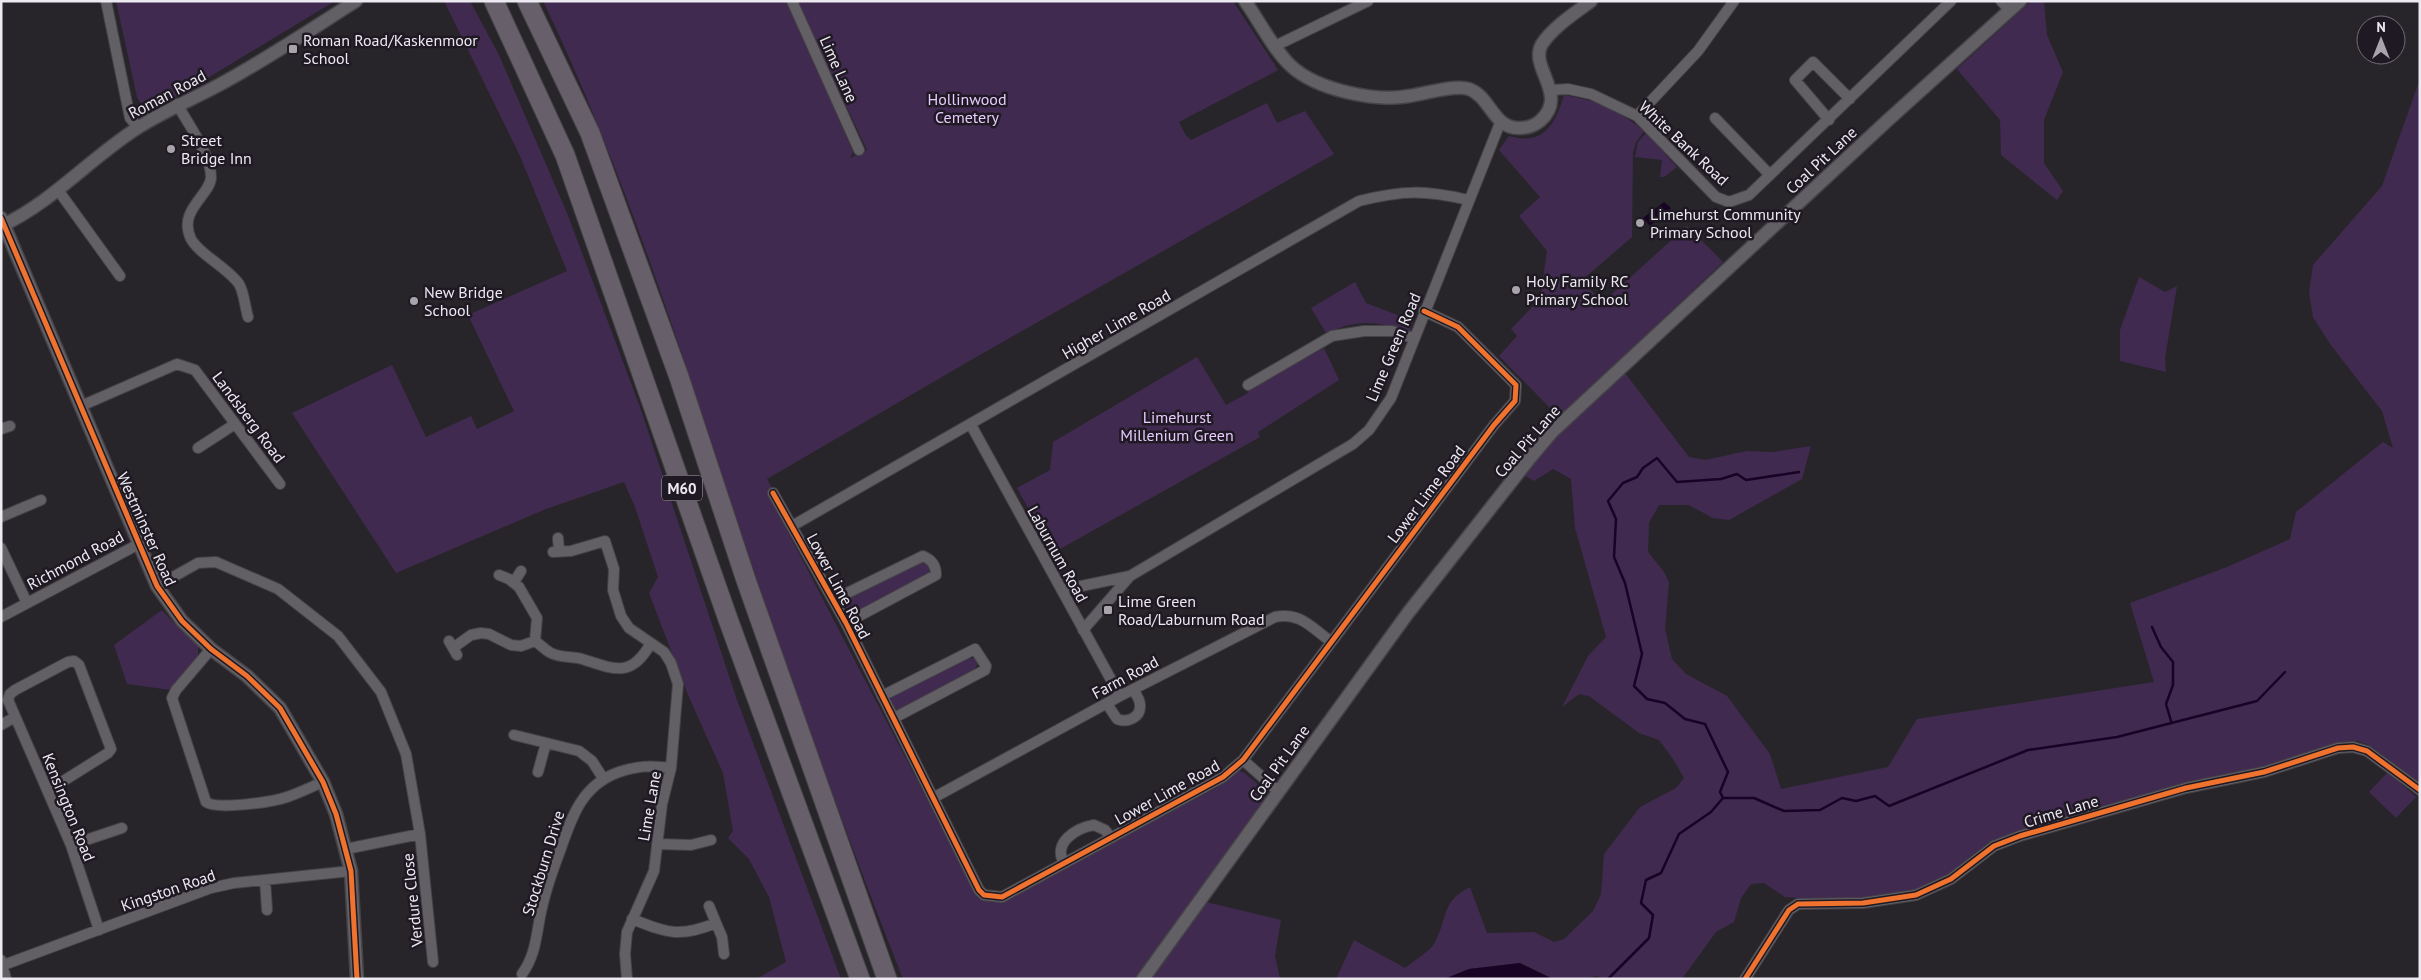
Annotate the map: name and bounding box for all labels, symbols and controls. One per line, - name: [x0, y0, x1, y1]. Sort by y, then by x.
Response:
- north arrow: [2356, 15, 2406, 65]
- text: N: [2376, 18, 2386, 36]
- place label: Roman Road/Kaskenmoor School: [303, 30, 478, 68]
- street label: Lime Lane: [815, 33, 863, 105]
- marker: Roman Road/Kaskenmoor School: [287, 43, 299, 55]
- street label: Roman Road: [125, 65, 209, 123]
- park label: Hollinwood Cemetery: [927, 89, 1007, 127]
- street label: White Bank Road: [1635, 96, 1733, 190]
- street label: Coal Pit Lane: [1781, 122, 1861, 198]
- place label: Street Bridge Inn: [181, 130, 252, 168]
- marker: Street Bridge Inn: [165, 143, 177, 155]
- place label: Limehurst Community Primary School: [1650, 204, 1801, 242]
- marker: Limehurst Community Primary School: [1634, 217, 1646, 229]
- place label: Holy Family RC Primary School: [1526, 271, 1628, 309]
- place label: New Bridge School: [424, 282, 503, 320]
- marker: Holy Family RC Primary School: [1510, 284, 1522, 296]
- street label: Higher Lime Road: [1058, 285, 1174, 363]
- street label: Lime Green Road: [1361, 290, 1425, 404]
- marker: New Bridge School: [408, 295, 420, 307]
- street label: Landsberg Road: [208, 367, 290, 467]
- street label: Coal Pit Lane: [1490, 401, 1564, 481]
- park label: Limehurst Millenium Green: [1120, 407, 1234, 445]
- street label: Lower Lime Road: [1383, 441, 1469, 547]
- street label: Westminster Road: [113, 469, 181, 589]
- road number: M60: [662, 476, 702, 500]
- street label: Laburnum Road: [1023, 502, 1093, 606]
- street label: Richmond Road: [23, 526, 127, 594]
- street label: Lower Lime Road: [803, 530, 875, 642]
- place label: Lime Green Road/Laburnum Road: [1118, 591, 1265, 629]
- marker: Lime Green Road/Laburnum Road: [1102, 604, 1114, 616]
- street label: Farm Road: [1088, 651, 1162, 703]
- street label: Coal Pit Lane: [1245, 721, 1313, 805]
- street label: Kensington Road: [38, 750, 100, 864]
- street label: Lower Lime Road: [1111, 755, 1223, 829]
- street label: Lime Lane: [633, 769, 665, 843]
- street label: Crime Lane: [2021, 790, 2101, 832]
- street label: Stockburn Drive: [518, 808, 568, 918]
- street label: Verdure Close: [397, 852, 427, 949]
- street label: Kingston Road: [118, 864, 218, 916]

